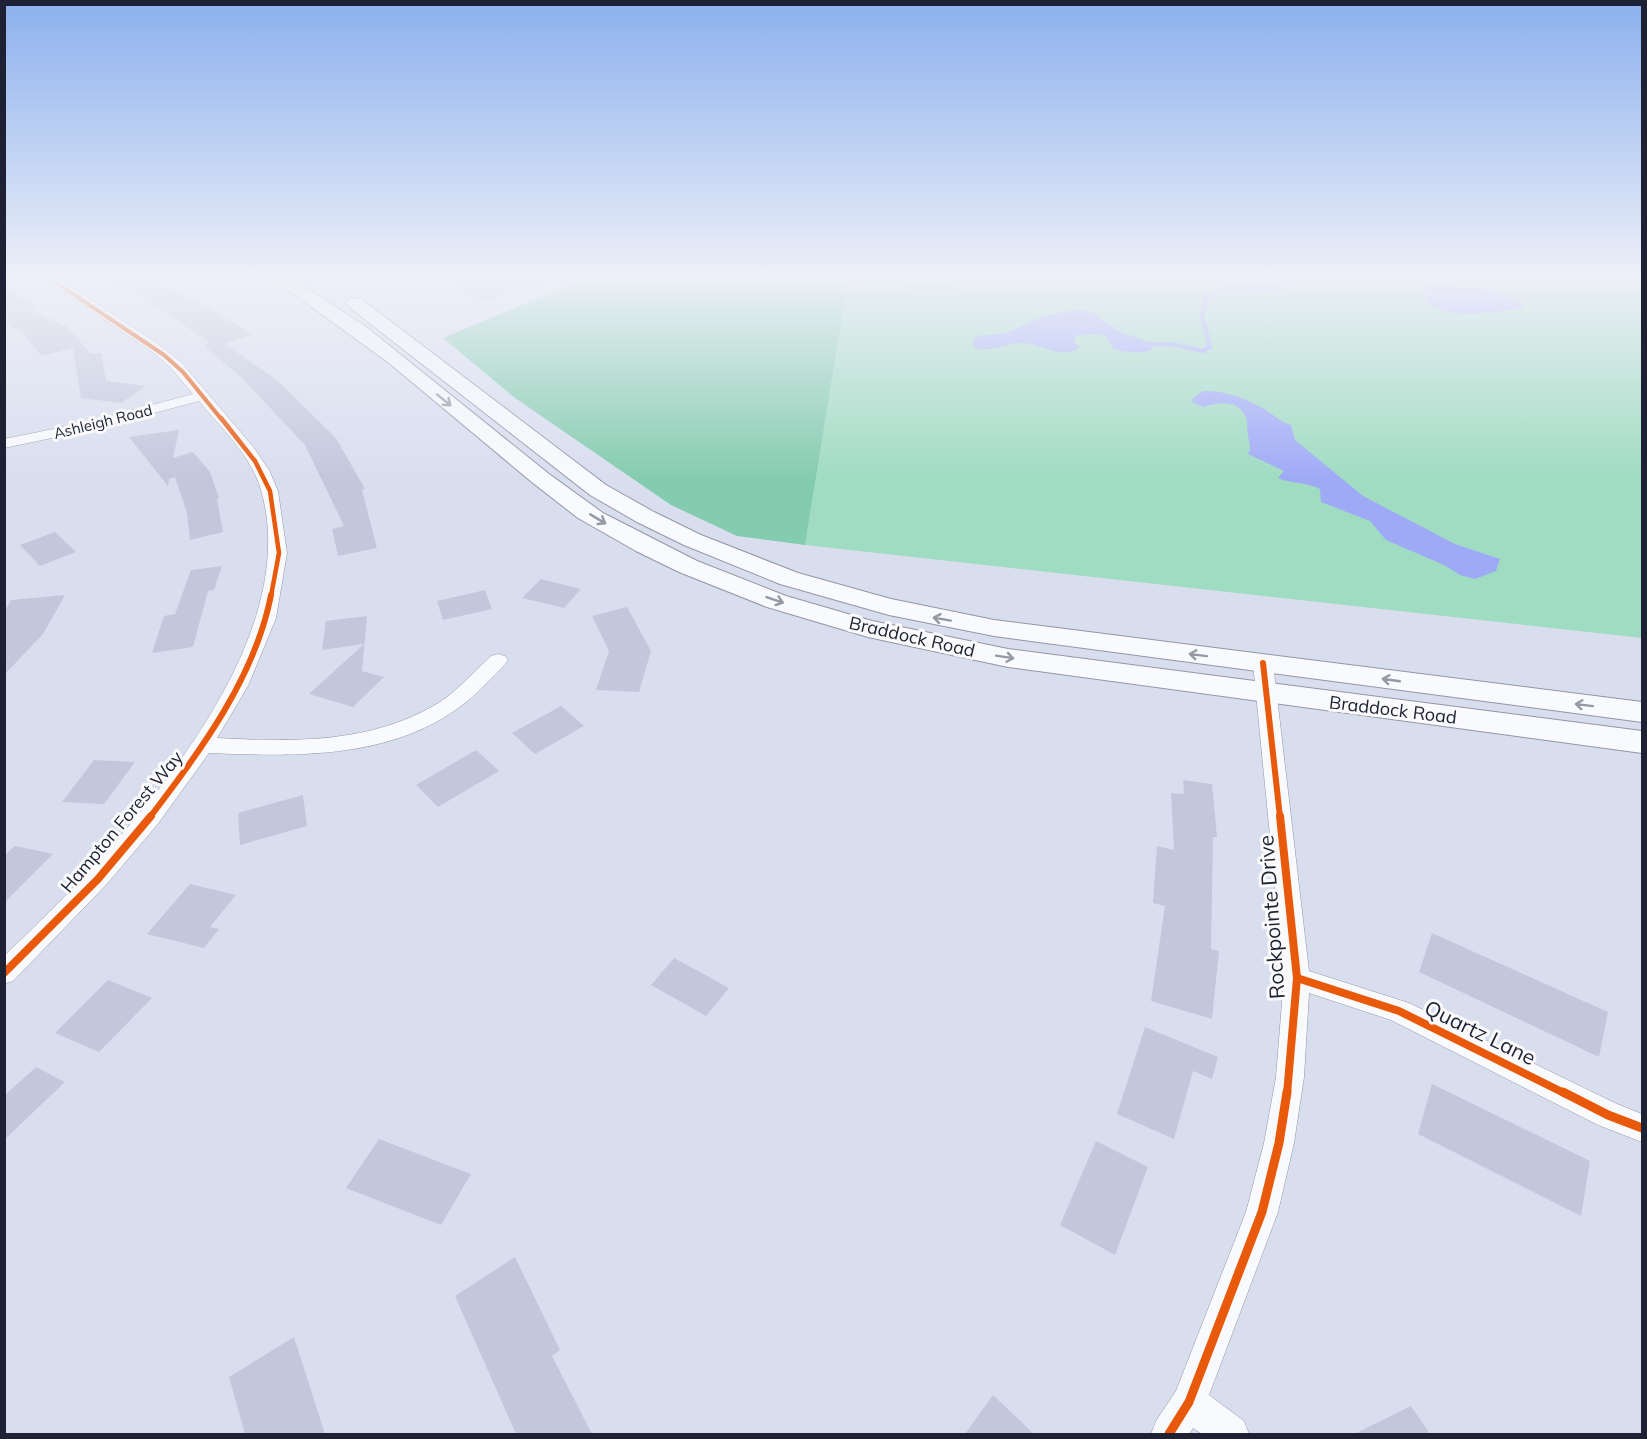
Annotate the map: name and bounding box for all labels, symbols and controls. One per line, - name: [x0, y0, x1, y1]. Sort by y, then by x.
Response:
- one-way arrow: [436, 393, 452, 406]
- street label: Ashleigh Road: [52, 400, 154, 443]
- one-way arrow: [589, 514, 606, 526]
- one-way arrow: [765, 596, 784, 607]
- street label: Braddock Road: [847, 611, 977, 662]
- one-way arrow: [933, 613, 953, 624]
- one-way arrow: [1188, 650, 1208, 661]
- one-way arrow: [995, 652, 1014, 663]
- one-way arrow: [1382, 674, 1401, 685]
- street label: Braddock Road: [1328, 690, 1458, 729]
- one-way arrow: [1575, 699, 1595, 710]
- street label: Hampton Forest Way: [56, 746, 188, 897]
- street label: Rockpointe Drive: [1252, 834, 1290, 1000]
- street label: Quartz Lane: [1421, 994, 1540, 1070]

